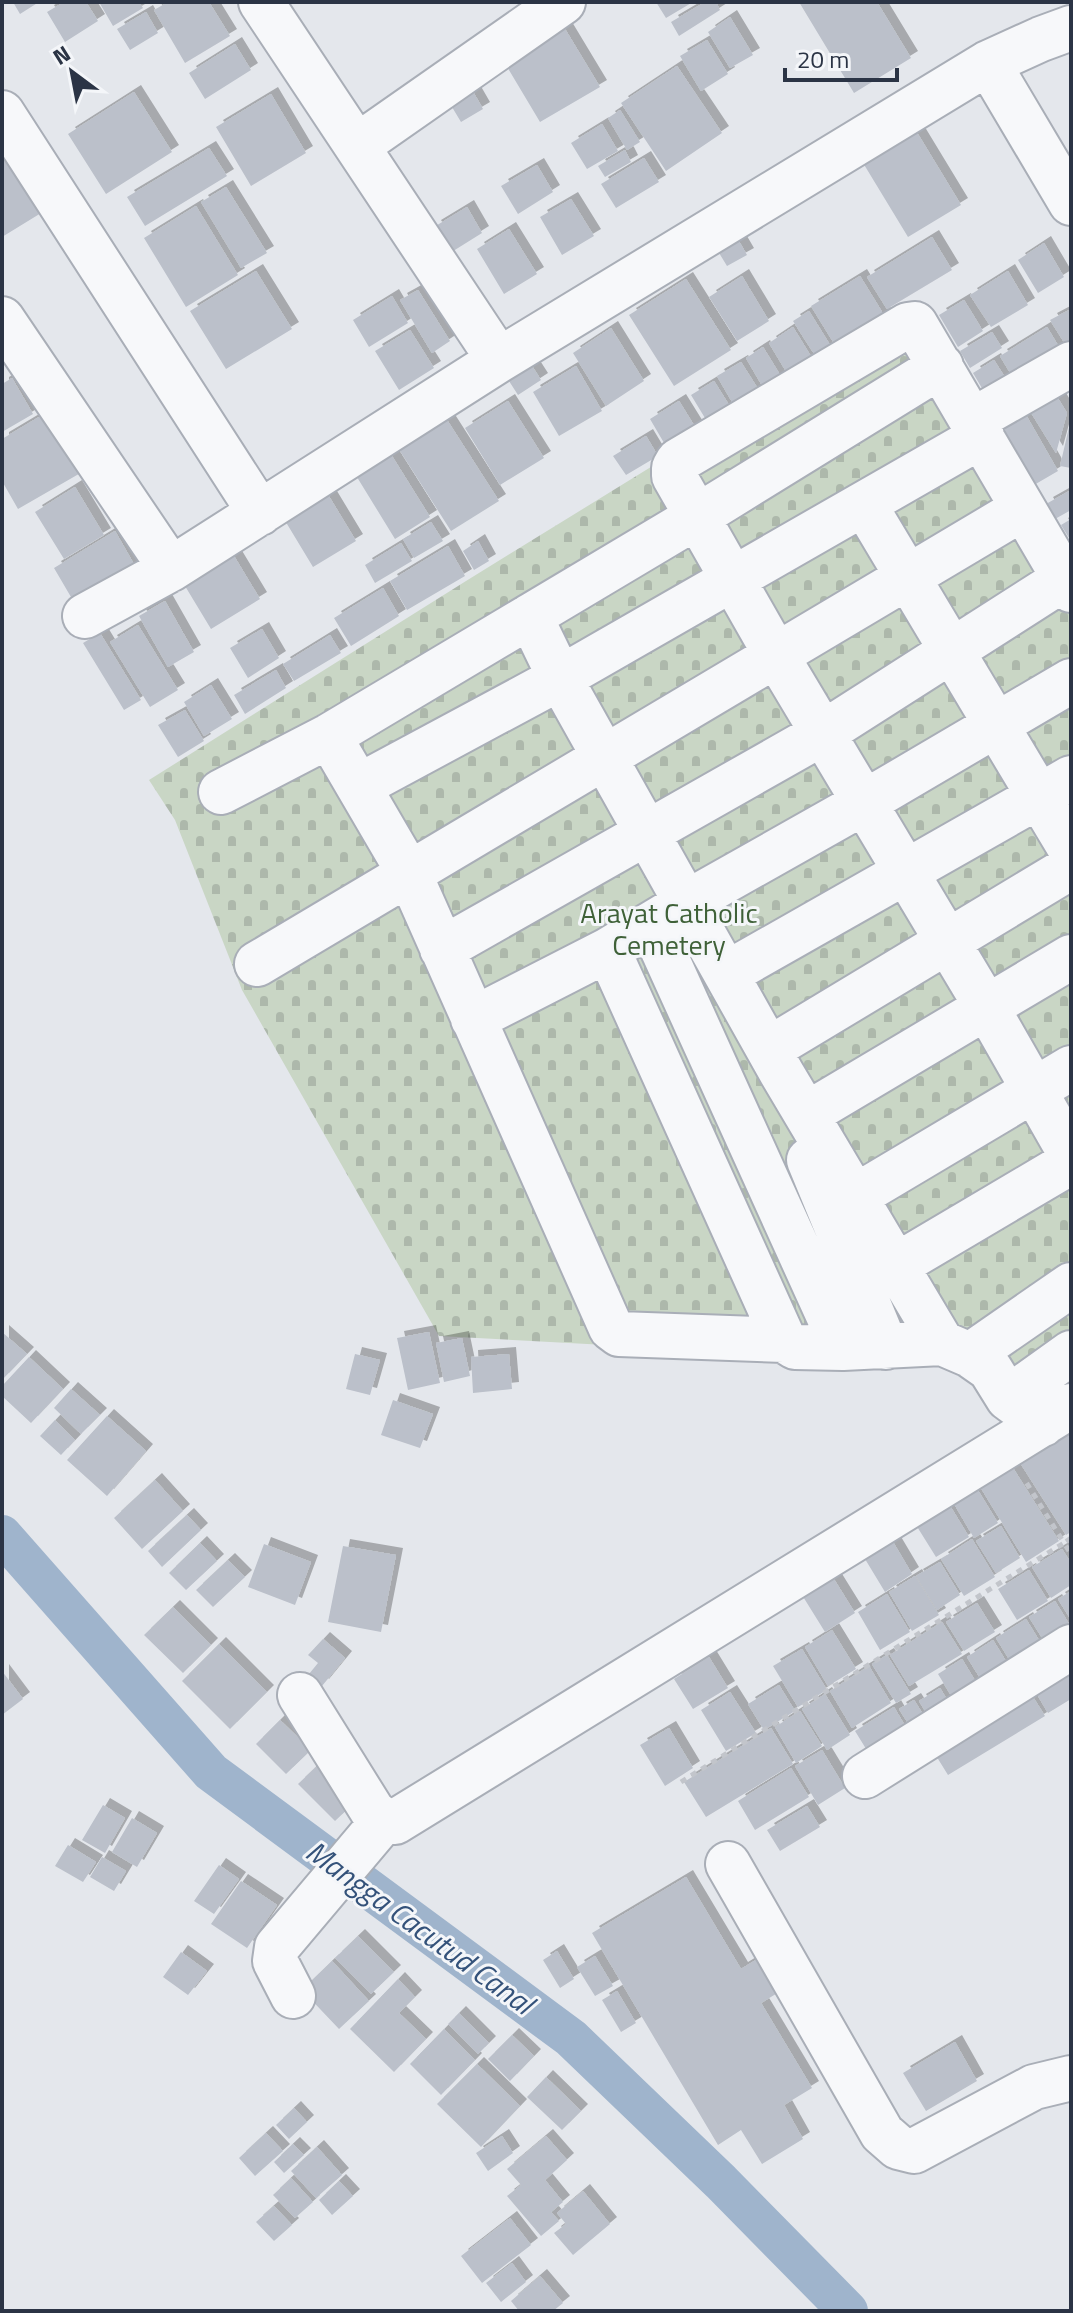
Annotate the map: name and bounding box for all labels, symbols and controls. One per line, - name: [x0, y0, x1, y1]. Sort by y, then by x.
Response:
- north arrow: [32, 32, 112, 112]
- scale bar: [785, 32, 897, 82]
- text: N: [46, 37, 77, 73]
- text: 20 m: [797, 41, 849, 77]
- park label: Arayat Catholic Cemetery: [580, 891, 758, 966]
- water label: Mangga Cacutud Canal: [296, 1828, 546, 2028]

